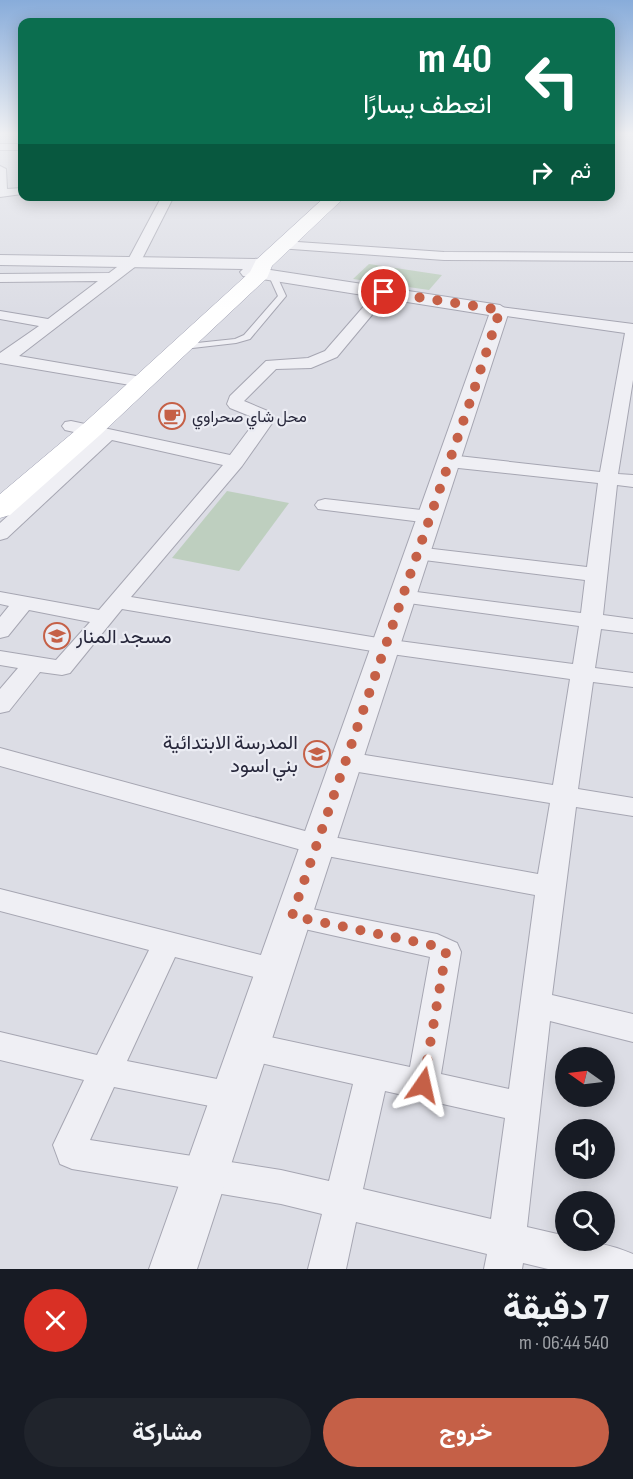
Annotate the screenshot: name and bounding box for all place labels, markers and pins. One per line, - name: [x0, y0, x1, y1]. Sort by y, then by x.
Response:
- pin: [358, 266, 409, 317]
- cafe icon: محل شاي صحراوي: [157, 401, 187, 431]
- place label: محل شاي صحراوي: [192, 408, 307, 430]
- school or university icon: مسجد المنار: [42, 621, 72, 651]
- place label: مسجد المنار: [75, 625, 172, 649]
- place label: المدرسة الابتدائية بني اسود: [163, 731, 298, 782]
- school or university icon: المدرسة الابتدائية بني اسود: [302, 739, 332, 769]

